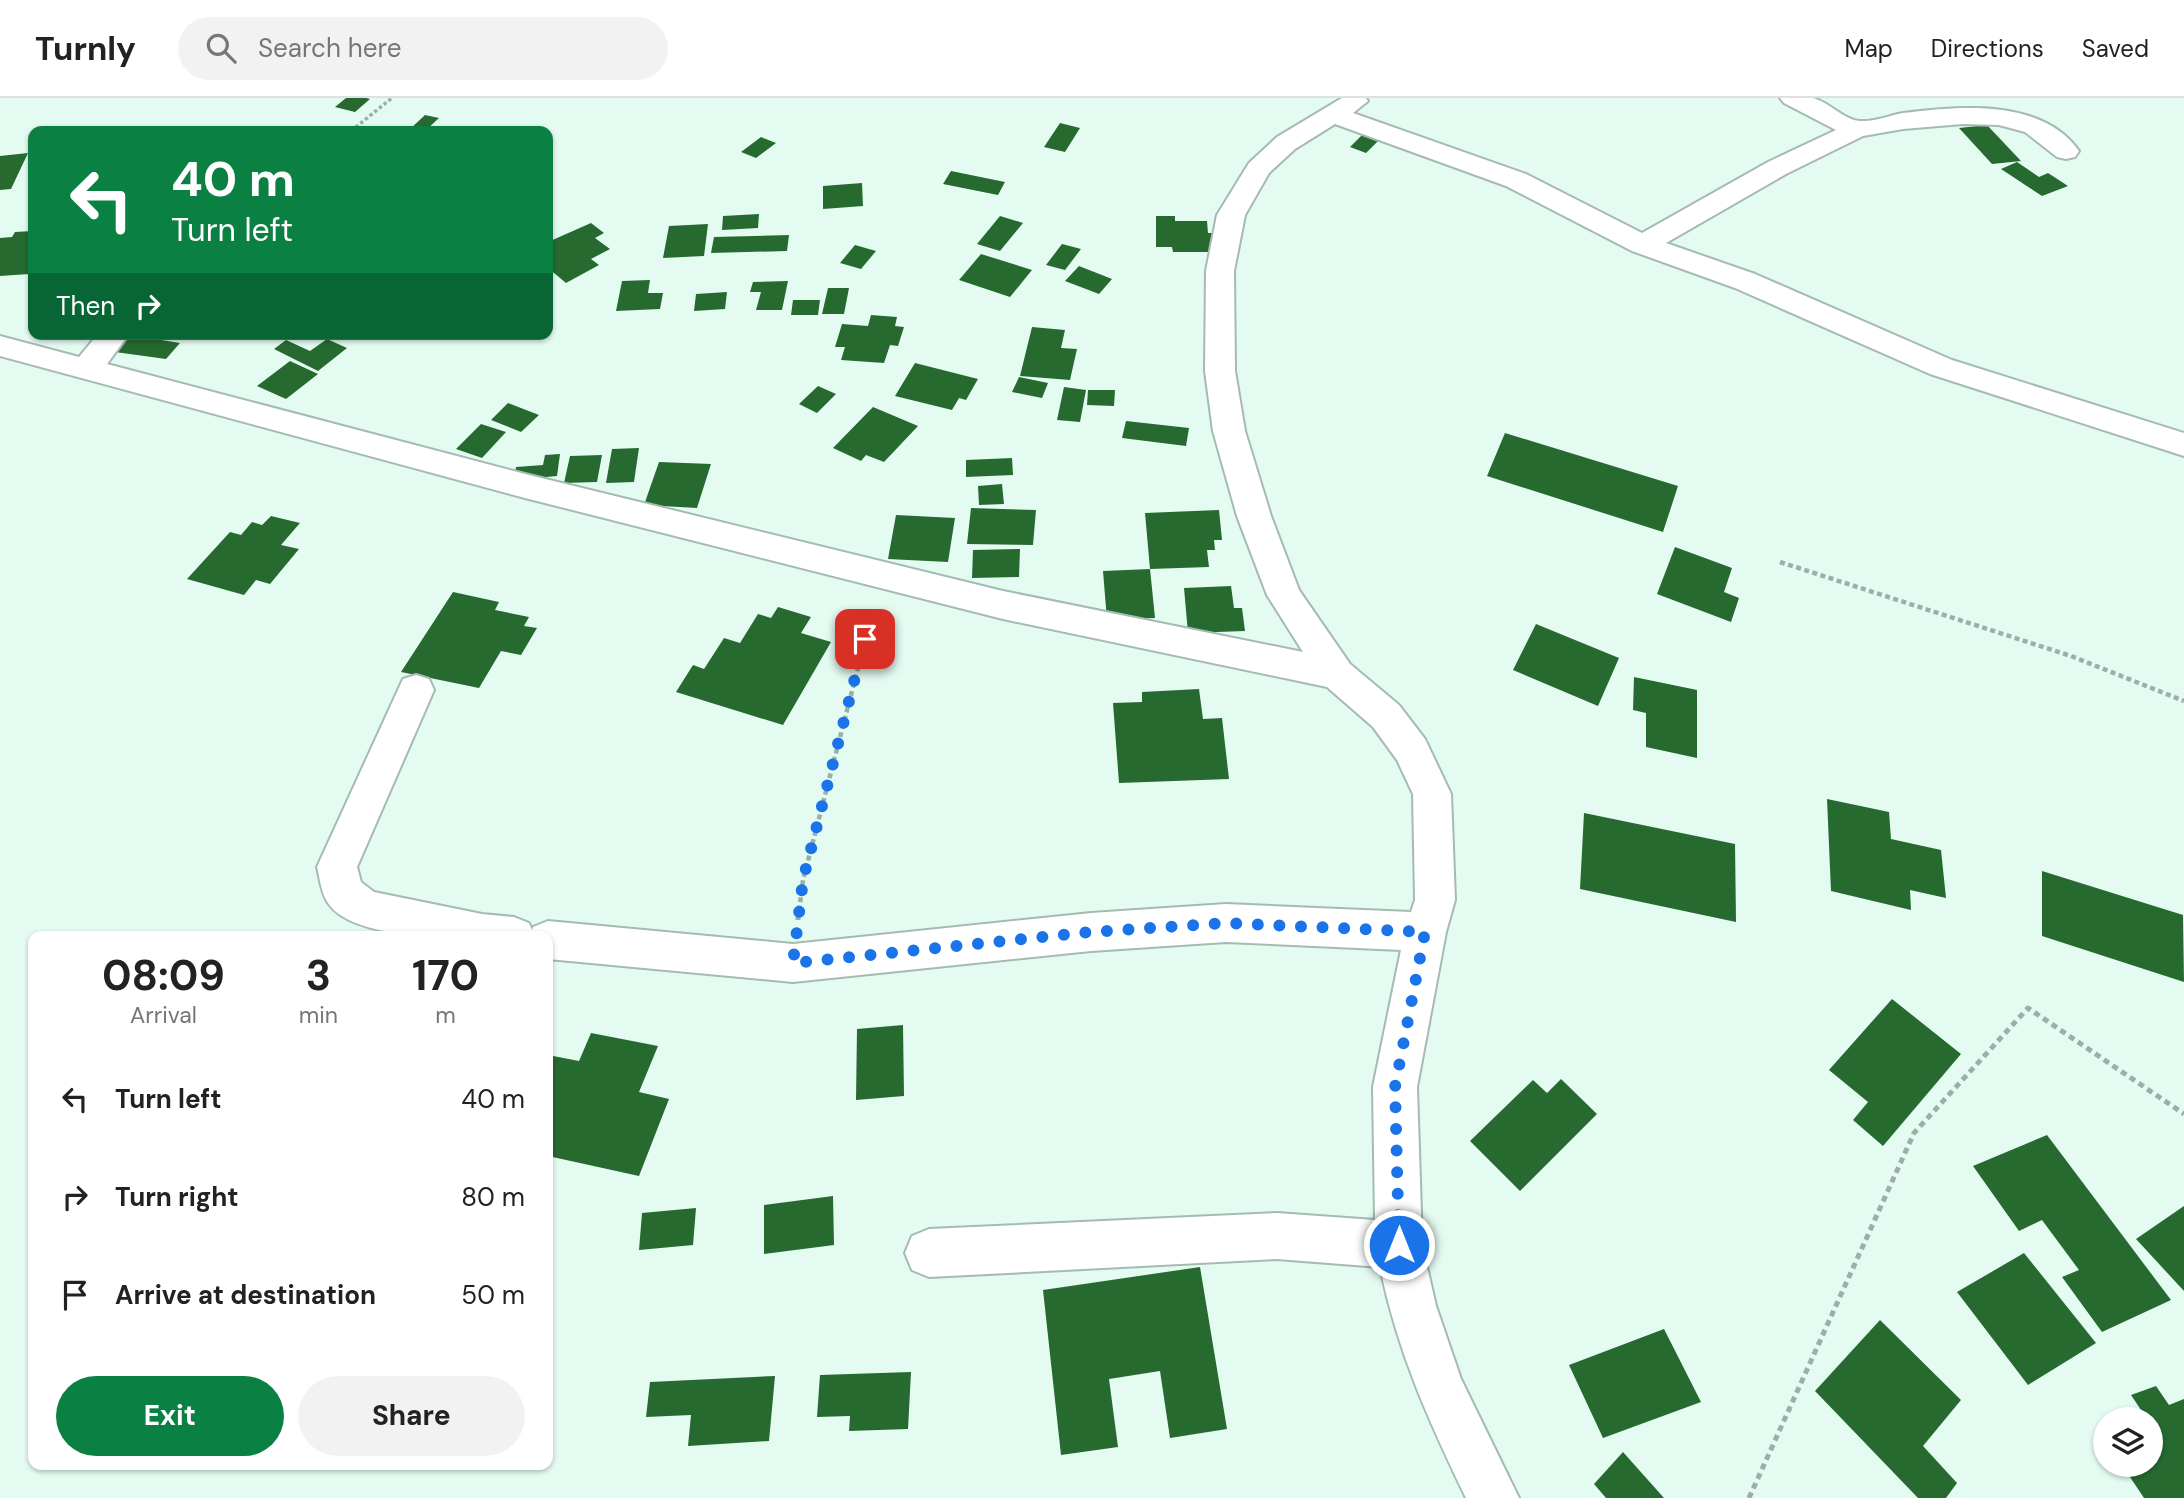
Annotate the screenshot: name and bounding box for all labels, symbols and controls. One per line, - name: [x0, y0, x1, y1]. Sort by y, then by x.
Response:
- search box: [178, 17, 668, 80]
- text: Turnly: [35, 27, 136, 70]
- icon: search: [202, 29, 240, 67]
- text: Search here: [258, 31, 401, 65]
- text: Map: [1845, 33, 1893, 64]
- text: Directions: [1931, 33, 2044, 64]
- text: Saved: [2082, 33, 2149, 64]
- text: 40 m: [171, 147, 295, 211]
- icon: left: [56, 154, 147, 245]
- text: Turn left: [171, 209, 293, 251]
- icon: right: [129, 287, 167, 325]
- text: Then: [56, 289, 115, 323]
- pin: [835, 609, 895, 669]
- icon: arrive: [846, 620, 884, 658]
- text: 08:09: [102, 948, 225, 1003]
- text: 3: [306, 948, 331, 1003]
- text: 170: [412, 948, 479, 1003]
- text: Arrival: [130, 1000, 197, 1030]
- text: min: [299, 1000, 338, 1030]
- text: m: [435, 1000, 456, 1030]
- icon: left: [56, 1080, 94, 1118]
- text: Turn left: [115, 1082, 222, 1116]
- text: 40 m: [461, 1082, 525, 1116]
- icon: right: [56, 1178, 94, 1216]
- text: Turn right: [115, 1180, 239, 1214]
- text: 80 m: [461, 1180, 525, 1214]
- position arrow: [1362, 1208, 1436, 1282]
- icon: arrive: [56, 1276, 94, 1314]
- text: Arrive at destination: [115, 1278, 376, 1312]
- text: 50 m: [461, 1278, 525, 1312]
- button: Exit: [56, 1376, 284, 1456]
- button: Share: [298, 1376, 525, 1456]
- map controls: [2093, 1407, 2163, 1477]
- button: layers: [2093, 1407, 2163, 1477]

